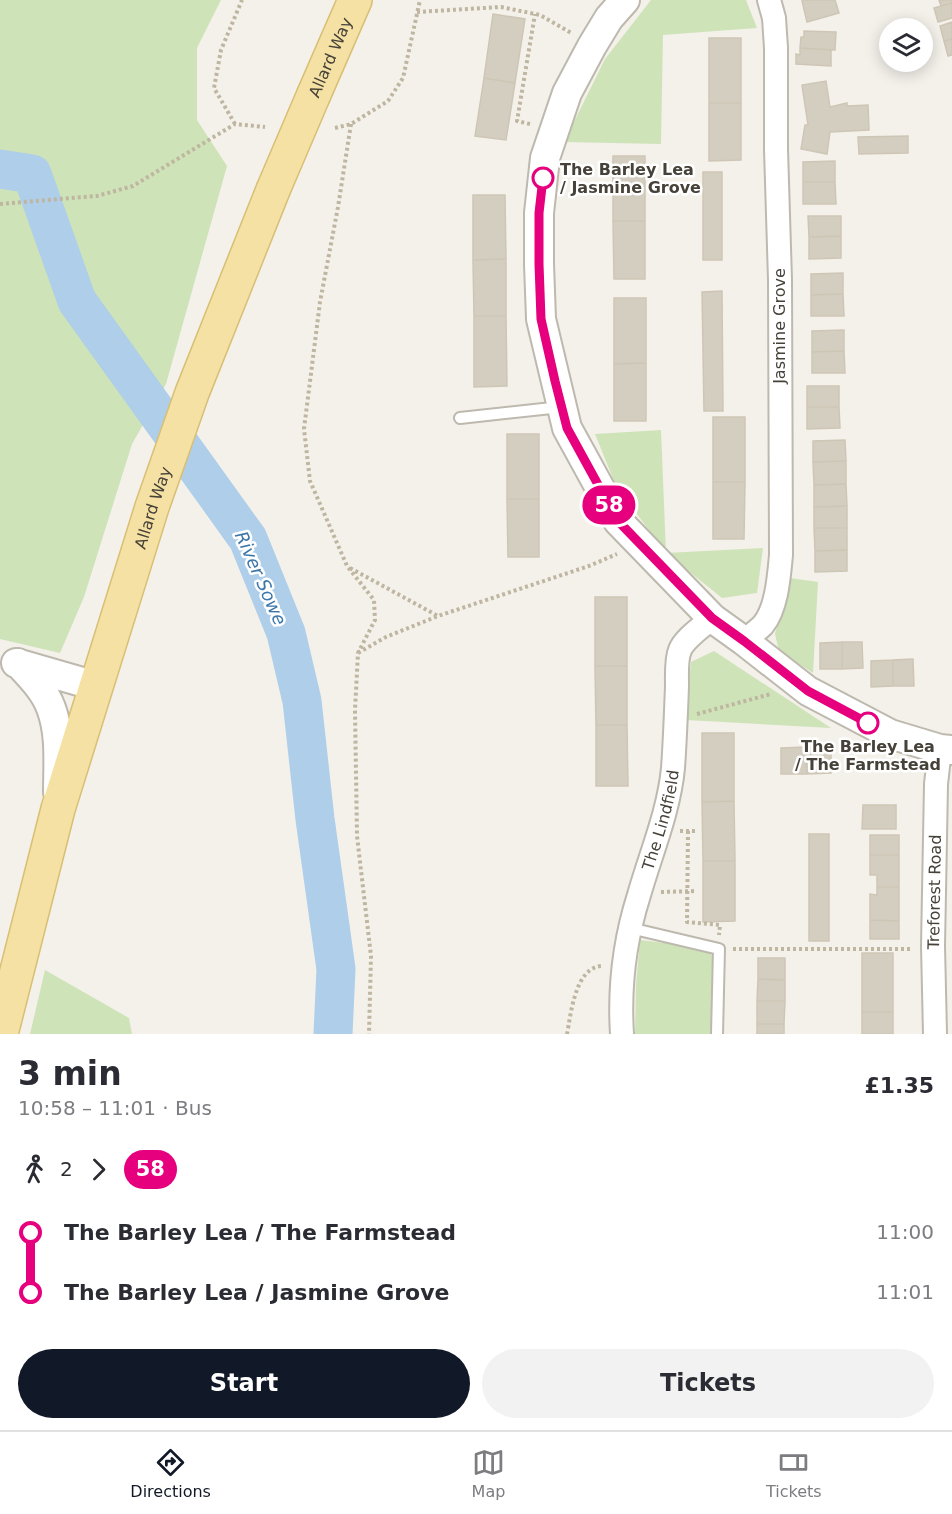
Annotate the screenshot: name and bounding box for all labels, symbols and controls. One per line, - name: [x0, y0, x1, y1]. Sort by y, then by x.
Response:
- street label: Allard Way: [304, 14, 356, 100]
- map controls: [879, 18, 933, 72]
- button: layers: [879, 18, 933, 72]
- place label: The Barley Lea / Jasmine Grove: [560, 160, 701, 197]
- marker: The Barley Lea / Jasmine Grove: [532, 167, 554, 189]
- street label: Jasmine Grove: [770, 268, 789, 385]
- street label: Allard Way: [130, 464, 175, 551]
- line badge: 58: [582, 486, 636, 524]
- text: 58: [594, 493, 624, 517]
- water label: River Sowe: [231, 528, 291, 628]
- marker: The Barley Lea / The Farmstead: [857, 712, 879, 734]
- place label: The Barley Lea / The Farmstead: [795, 737, 941, 774]
- street label: The Lindfield: [637, 769, 682, 873]
- street label: Treforest Road: [923, 834, 945, 951]
- text: 3 min: [18, 1054, 122, 1093]
- text: £1.35: [864, 1073, 934, 1098]
- text: 10:58 – 11:01 · Bus: [18, 1096, 212, 1120]
- icon: walk: [18, 1153, 51, 1186]
- icon: forward: [82, 1153, 115, 1186]
- text: 2: [60, 1157, 73, 1181]
- text: 58: [136, 1157, 165, 1181]
- text: The Barley Lea / The Farmstead: [64, 1220, 456, 1245]
- text: 11:00: [876, 1220, 934, 1244]
- text: The Barley Lea / Jasmine Grove: [64, 1280, 449, 1305]
- text: 11:01: [876, 1280, 934, 1304]
- button: Start: [18, 1349, 470, 1418]
- button: Tickets: [482, 1349, 934, 1418]
- tab: Directions: [130, 1446, 211, 1501]
- tab: Map: [472, 1446, 505, 1501]
- tab: Tickets: [766, 1446, 822, 1501]

